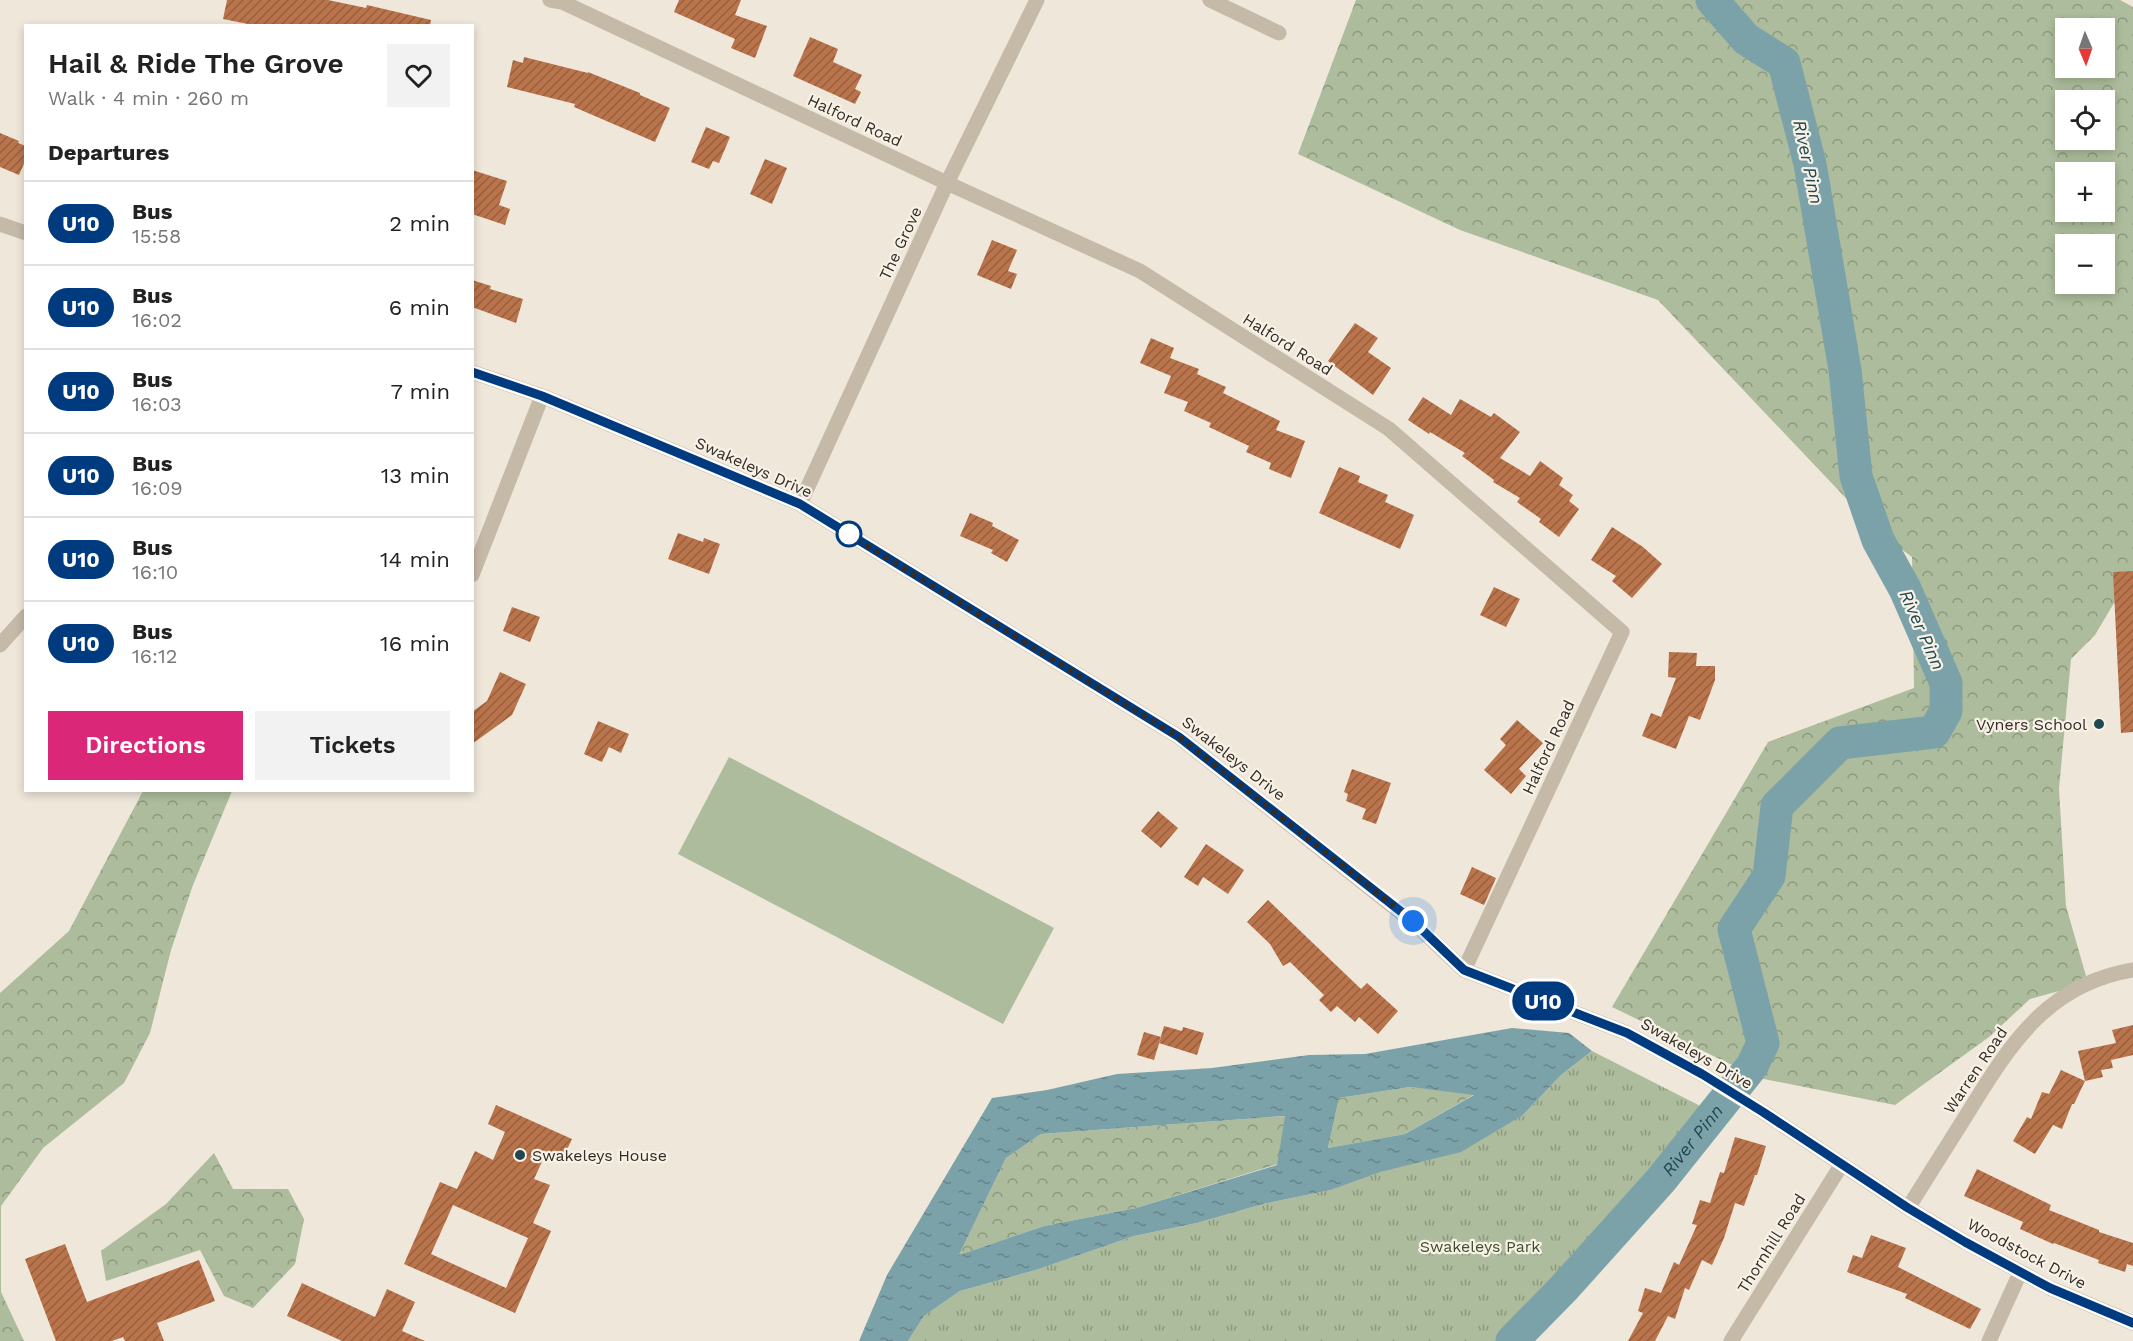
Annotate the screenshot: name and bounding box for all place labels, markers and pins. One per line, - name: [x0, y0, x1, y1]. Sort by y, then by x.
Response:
- unlabelled marker: [836, 521, 862, 547]
- place label: Vyners School: [1976, 715, 2087, 734]
- marker: Vyners School: [2092, 717, 2106, 731]
- place label: Swakeleys House: [532, 1146, 667, 1165]
- marker: Swakeleys House: [513, 1148, 527, 1162]

